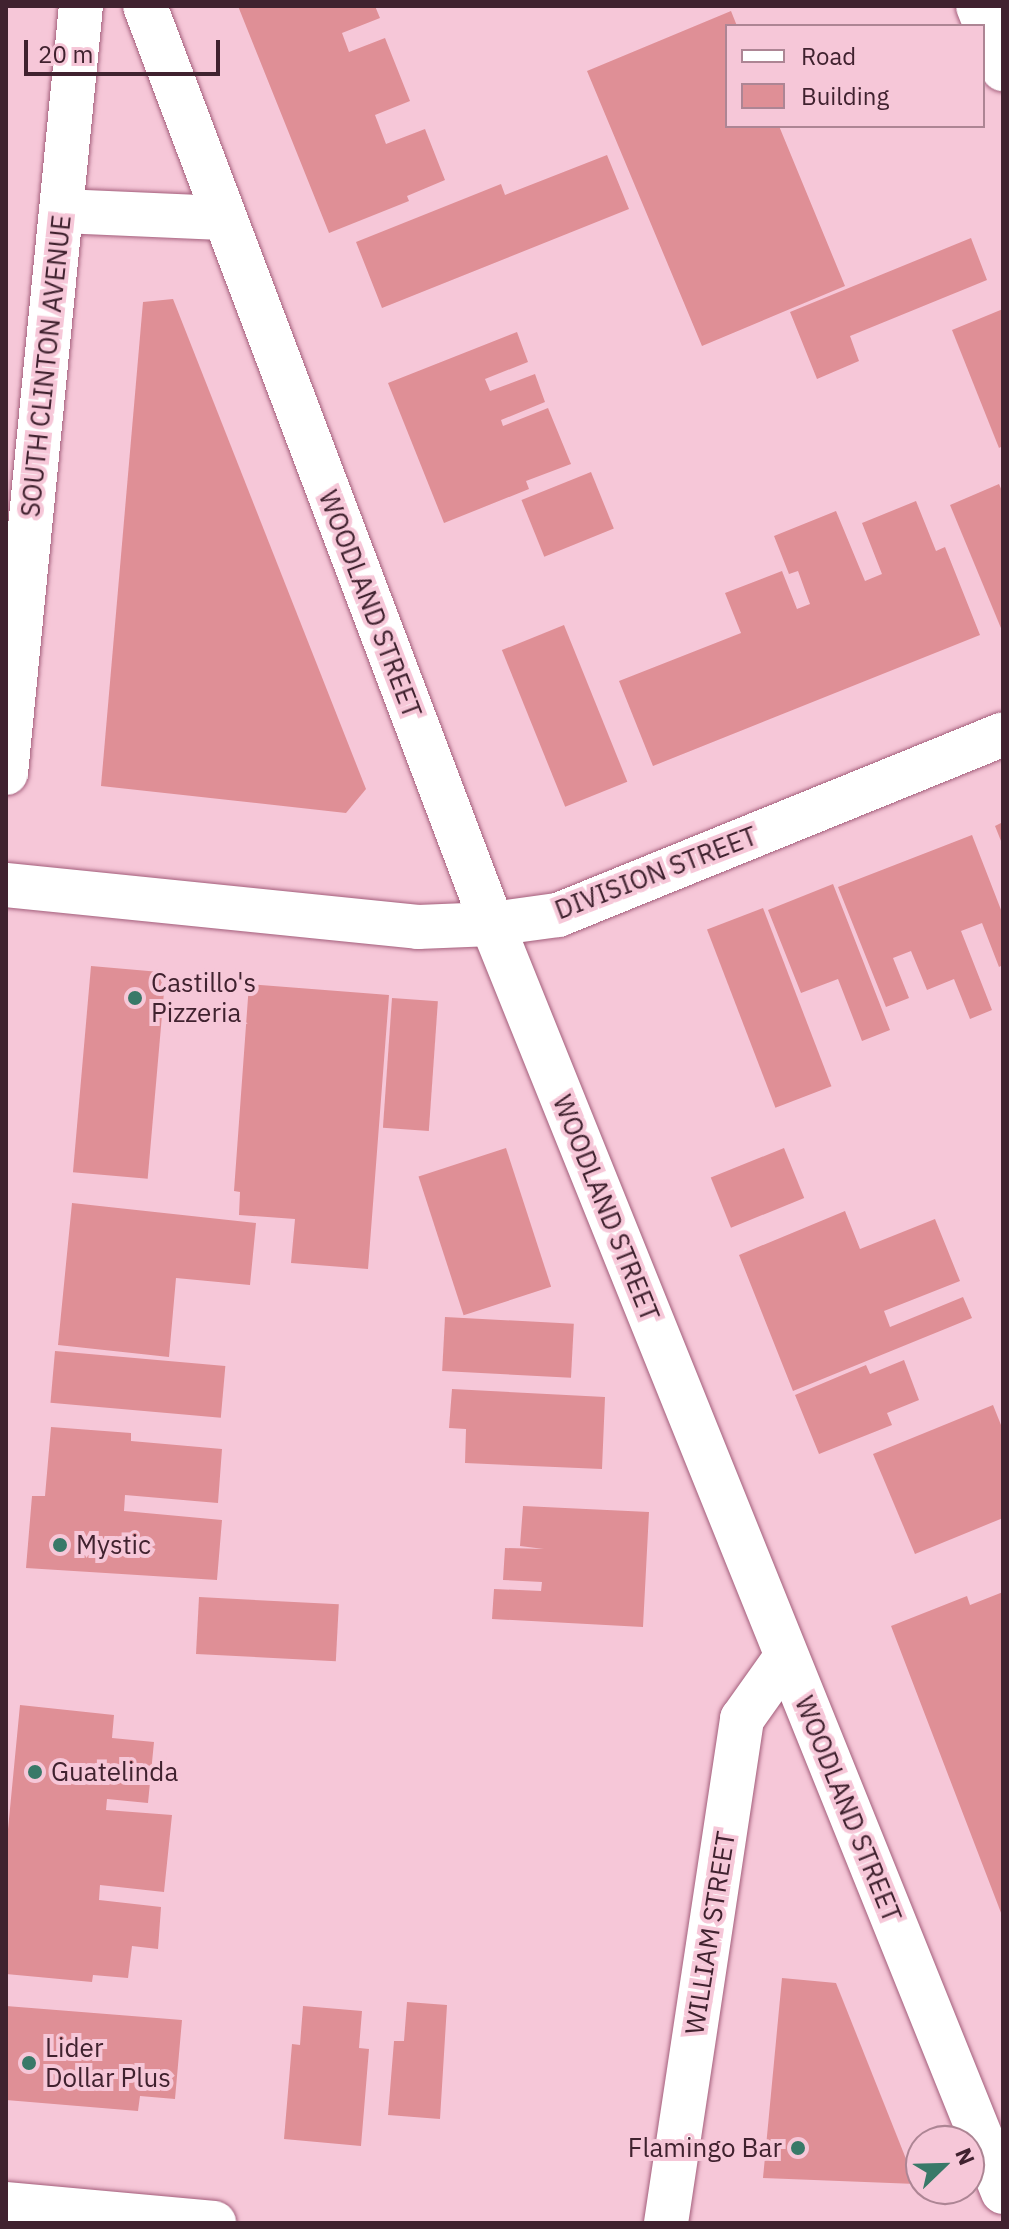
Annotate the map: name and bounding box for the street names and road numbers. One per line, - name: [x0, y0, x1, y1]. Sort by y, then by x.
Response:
- street label: SOUTH CLINTON AVENUE: [15, 213, 77, 519]
- street label: WOODLAND STREET: [312, 486, 428, 722]
- street label: DIVISION STREET: [551, 820, 761, 926]
- street label: WOODLAND STREET: [546, 1090, 666, 1326]
- street label: WOODLAND STREET: [788, 1691, 908, 1927]
- street label: WILLIAM STREET: [679, 1829, 741, 2037]

